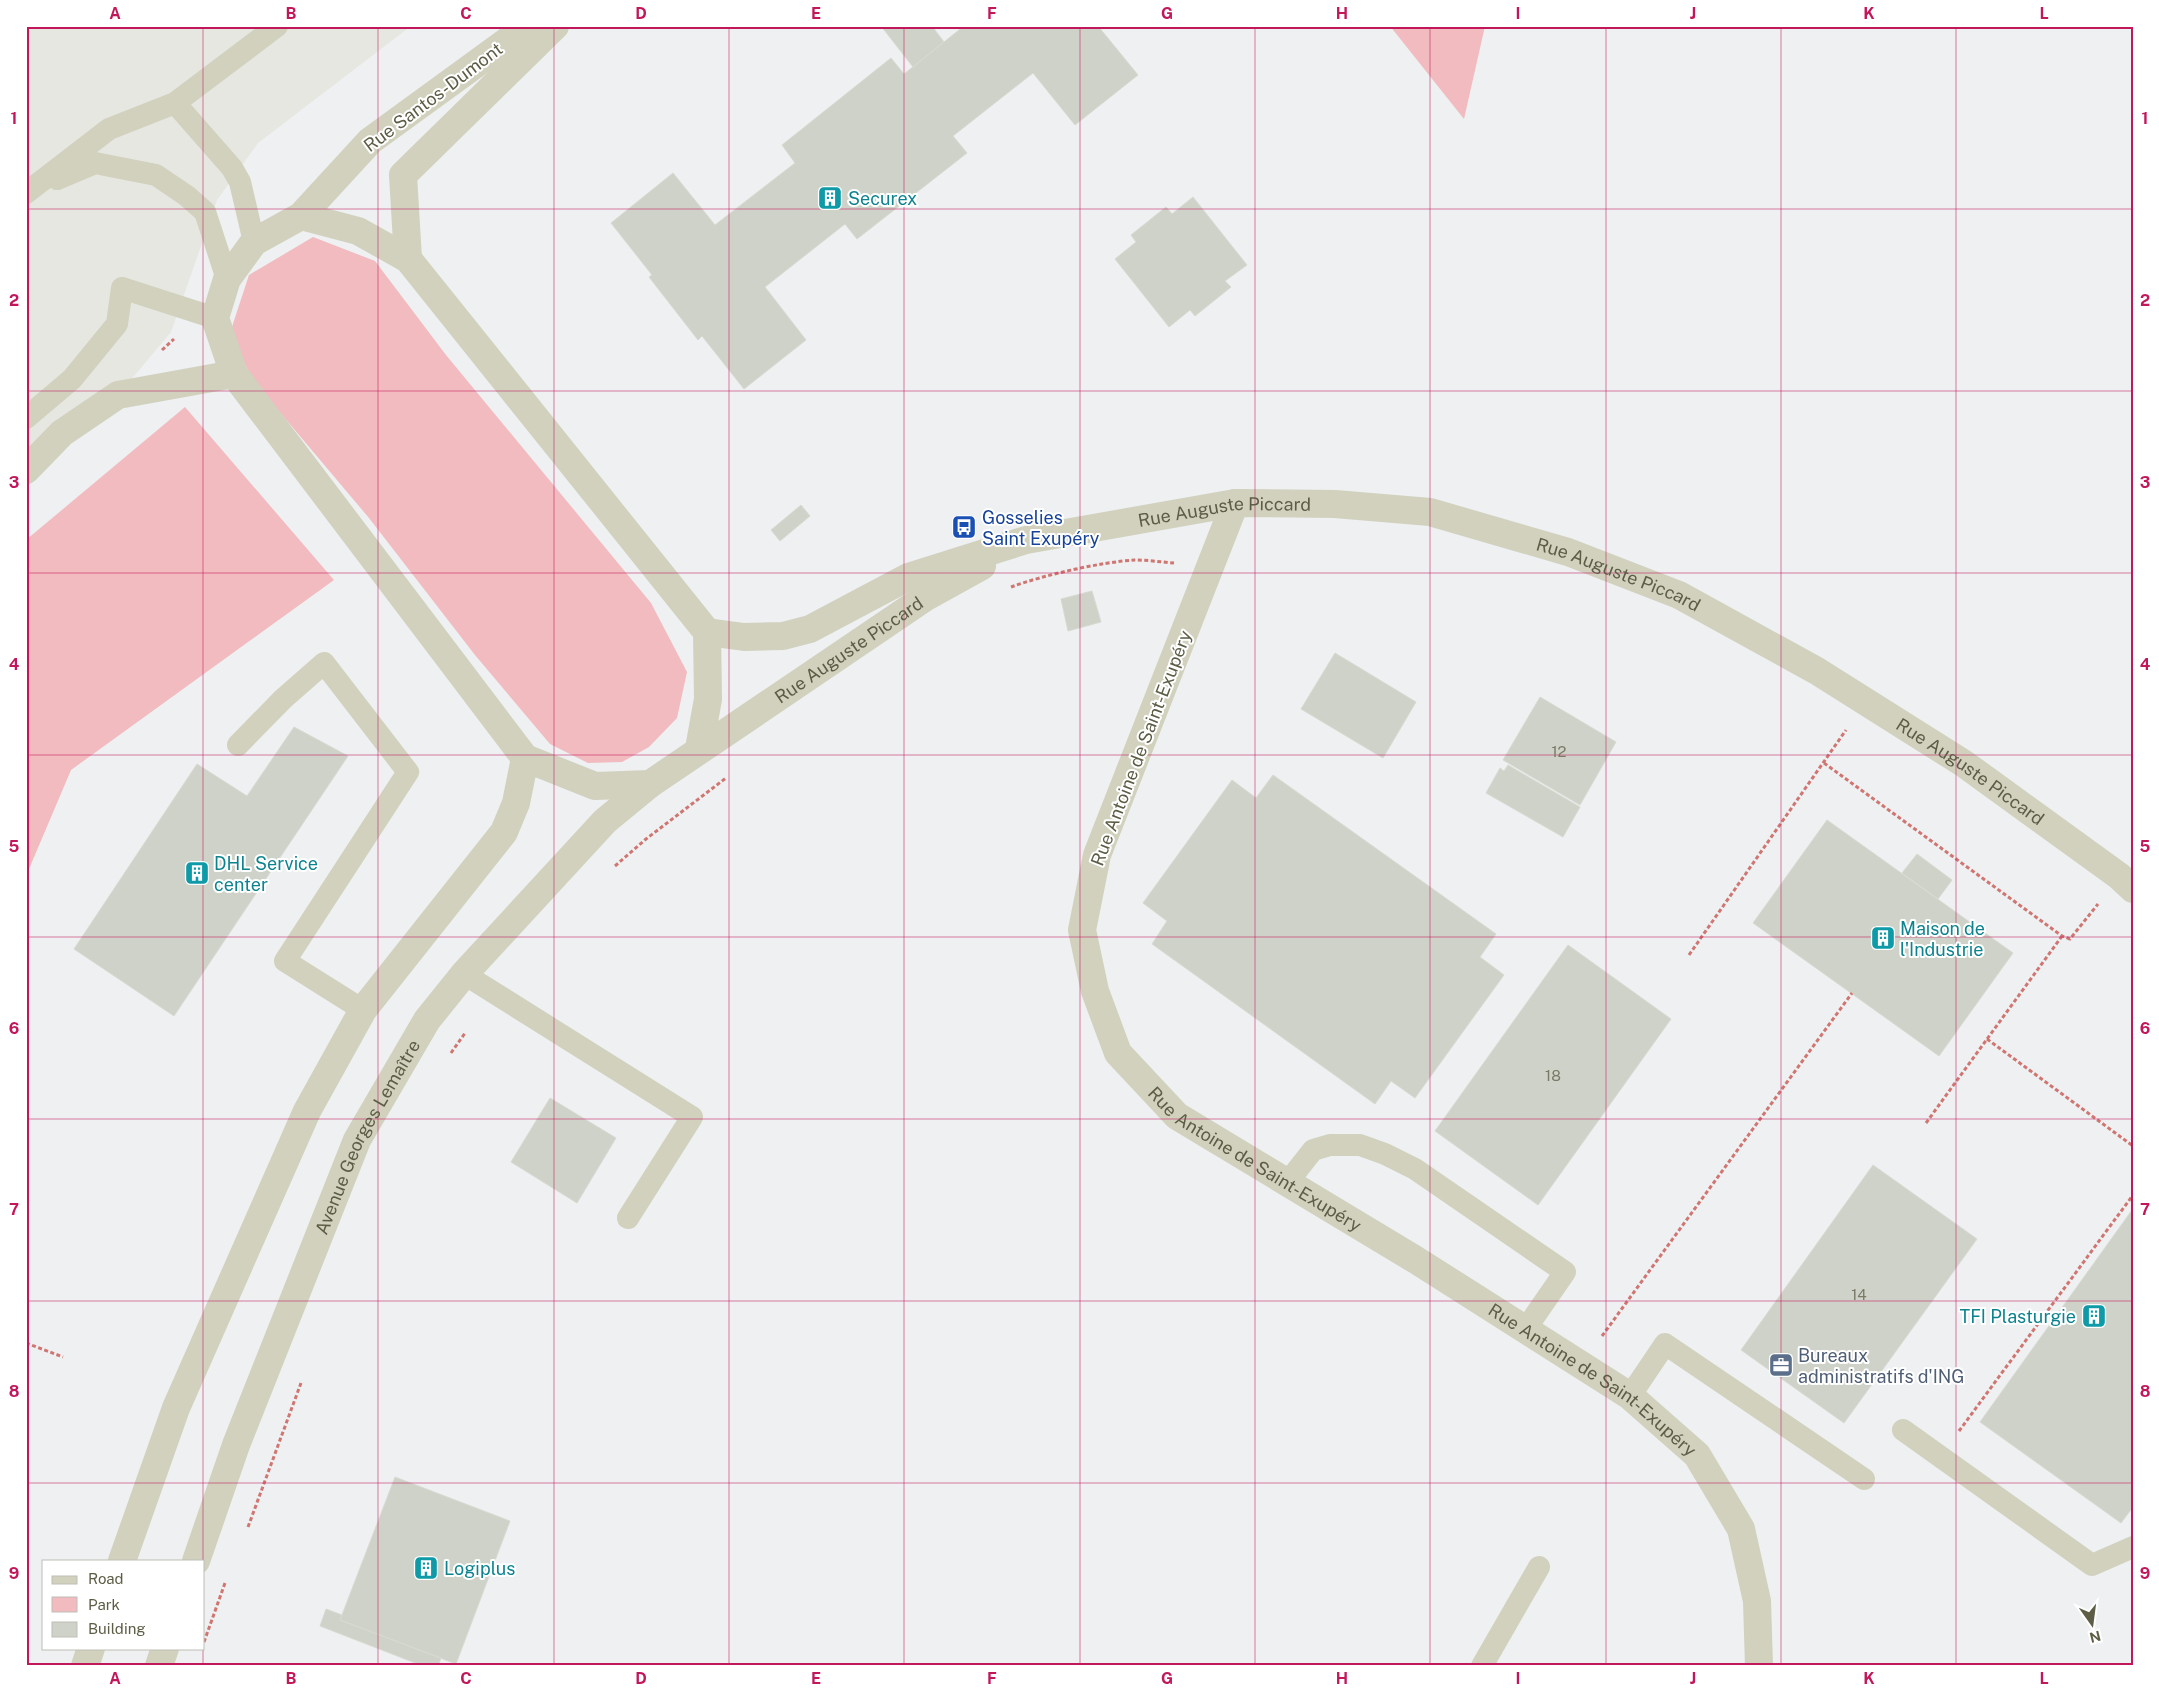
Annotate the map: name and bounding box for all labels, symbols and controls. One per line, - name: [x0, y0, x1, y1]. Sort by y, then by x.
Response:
- text: A: [109, 4, 121, 23]
- text: B: [286, 4, 297, 23]
- text: C: [460, 4, 472, 23]
- text: D: [635, 4, 647, 23]
- text: E: [811, 4, 821, 23]
- text: F: [987, 4, 997, 23]
- text: G: [1161, 4, 1173, 23]
- text: H: [1336, 4, 1348, 23]
- text: I: [1516, 4, 1520, 23]
- text: J: [1690, 4, 1696, 23]
- text: K: [1863, 4, 1875, 23]
- text: L: [2039, 4, 2049, 23]
- street label: Rue Santos-Dumont: [360, 38, 506, 156]
- text: 1: [11, 109, 17, 128]
- text: 1: [2142, 109, 2148, 128]
- building icon: Securex: [817, 185, 843, 211]
- place label: Securex: [848, 188, 917, 209]
- text: 2: [9, 291, 19, 310]
- text: 2: [2140, 291, 2150, 310]
- text: 3: [9, 473, 19, 492]
- text: 3: [2140, 473, 2150, 492]
- street label: Rue Auguste Piccard: [1136, 492, 1311, 530]
- place label: Gosselies Saint Exupéry: [982, 507, 1100, 549]
- bus stop icon: Gosselies Saint Exupéry: [951, 514, 977, 540]
- street label: Rue Auguste Piccard: [1534, 533, 1704, 615]
- street label: Rue Auguste Piccard: [770, 592, 927, 707]
- street label: Rue Antoine de Saint-Exupéry: [1086, 627, 1196, 869]
- text: 4: [9, 655, 20, 674]
- text: 4: [2140, 655, 2151, 674]
- street label: Rue Auguste Piccard: [1893, 713, 2049, 829]
- house number: 12: [1551, 743, 1567, 760]
- text: 5: [9, 837, 20, 856]
- text: 5: [2140, 837, 2151, 856]
- place label: DHL Service center: [214, 853, 318, 895]
- building icon: DHL Service center: [184, 860, 210, 886]
- place label: Maison de l'Industrie: [1900, 918, 1985, 960]
- building icon: Maison de l'Industrie: [1870, 925, 1896, 951]
- text: 6: [9, 1019, 19, 1038]
- text: 6: [2140, 1019, 2150, 1038]
- street label: Avenue Georges Lemaître: [310, 1036, 424, 1237]
- house number: 18: [1545, 1067, 1561, 1084]
- street label: Rue Antoine de Saint-Exupéry: [1144, 1082, 1366, 1236]
- text: 7: [9, 1200, 19, 1219]
- text: 7: [2140, 1200, 2150, 1219]
- house number: 14: [1851, 1286, 1867, 1303]
- street label: Rue Antoine de Saint-Exupéry: [1485, 1299, 1701, 1460]
- building icon: TFI Plasturgie: [2081, 1303, 2107, 1329]
- place label: TFI Plasturgie: [1959, 1306, 2076, 1327]
- place label: Bureaux administratifs d'ING: [1798, 1345, 1965, 1387]
- office icon: Bureaux administratifs d'ING: [1768, 1352, 1794, 1378]
- text: 8: [9, 1382, 20, 1401]
- text: 8: [2140, 1382, 2151, 1401]
- building icon: Logiplus: [413, 1555, 439, 1581]
- place label: Logiplus: [444, 1558, 515, 1579]
- legend: [42, 1560, 205, 1650]
- text: 9: [9, 1564, 19, 1583]
- text: 9: [2140, 1564, 2150, 1583]
- text: Road: [88, 1570, 124, 1587]
- text: Park: [88, 1596, 120, 1613]
- north arrow: [2066, 1600, 2116, 1650]
- text: Building: [88, 1620, 146, 1637]
- text: N: [2088, 1628, 2102, 1646]
- text: A: [109, 1669, 121, 1688]
- text: B: [286, 1669, 297, 1688]
- text: C: [460, 1669, 472, 1688]
- text: D: [635, 1669, 647, 1688]
- text: E: [811, 1669, 821, 1688]
- text: F: [987, 1669, 997, 1688]
- text: G: [1161, 1669, 1173, 1688]
- text: H: [1336, 1669, 1348, 1688]
- text: I: [1516, 1669, 1520, 1688]
- text: J: [1690, 1669, 1696, 1688]
- text: K: [1863, 1669, 1875, 1688]
- text: L: [2039, 1669, 2049, 1688]

